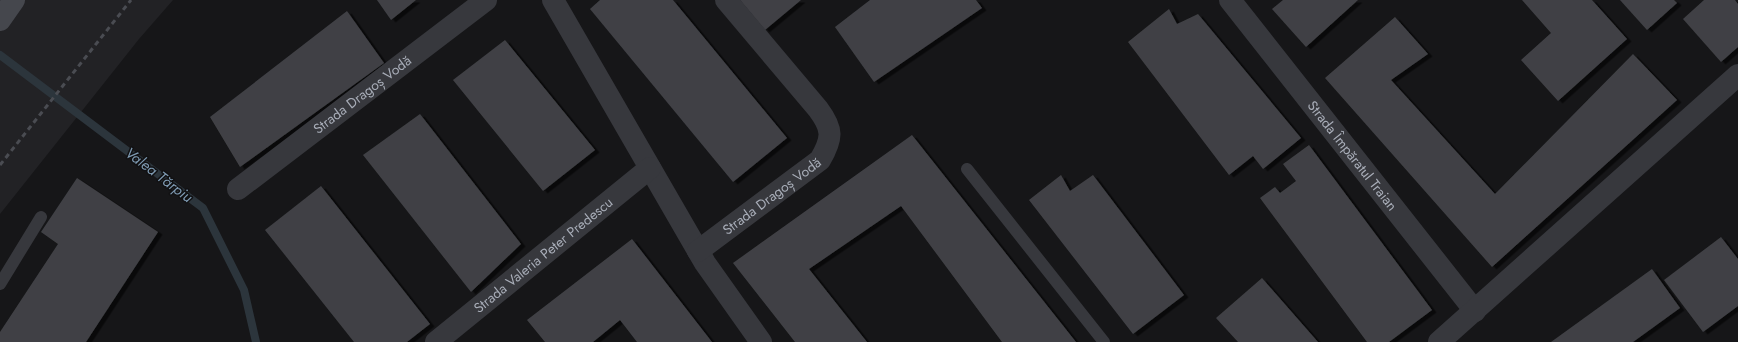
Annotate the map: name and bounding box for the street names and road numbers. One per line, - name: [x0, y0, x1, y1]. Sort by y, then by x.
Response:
- street label: Strada Dragoș Vodă: [309, 51, 415, 138]
- street label: Strada Împăratul Traian: [1303, 96, 1402, 215]
- street label: Strada Dragoș Vodă: [718, 153, 825, 239]
- street label: Strada Valeria Peter Predescu: [469, 192, 617, 318]

